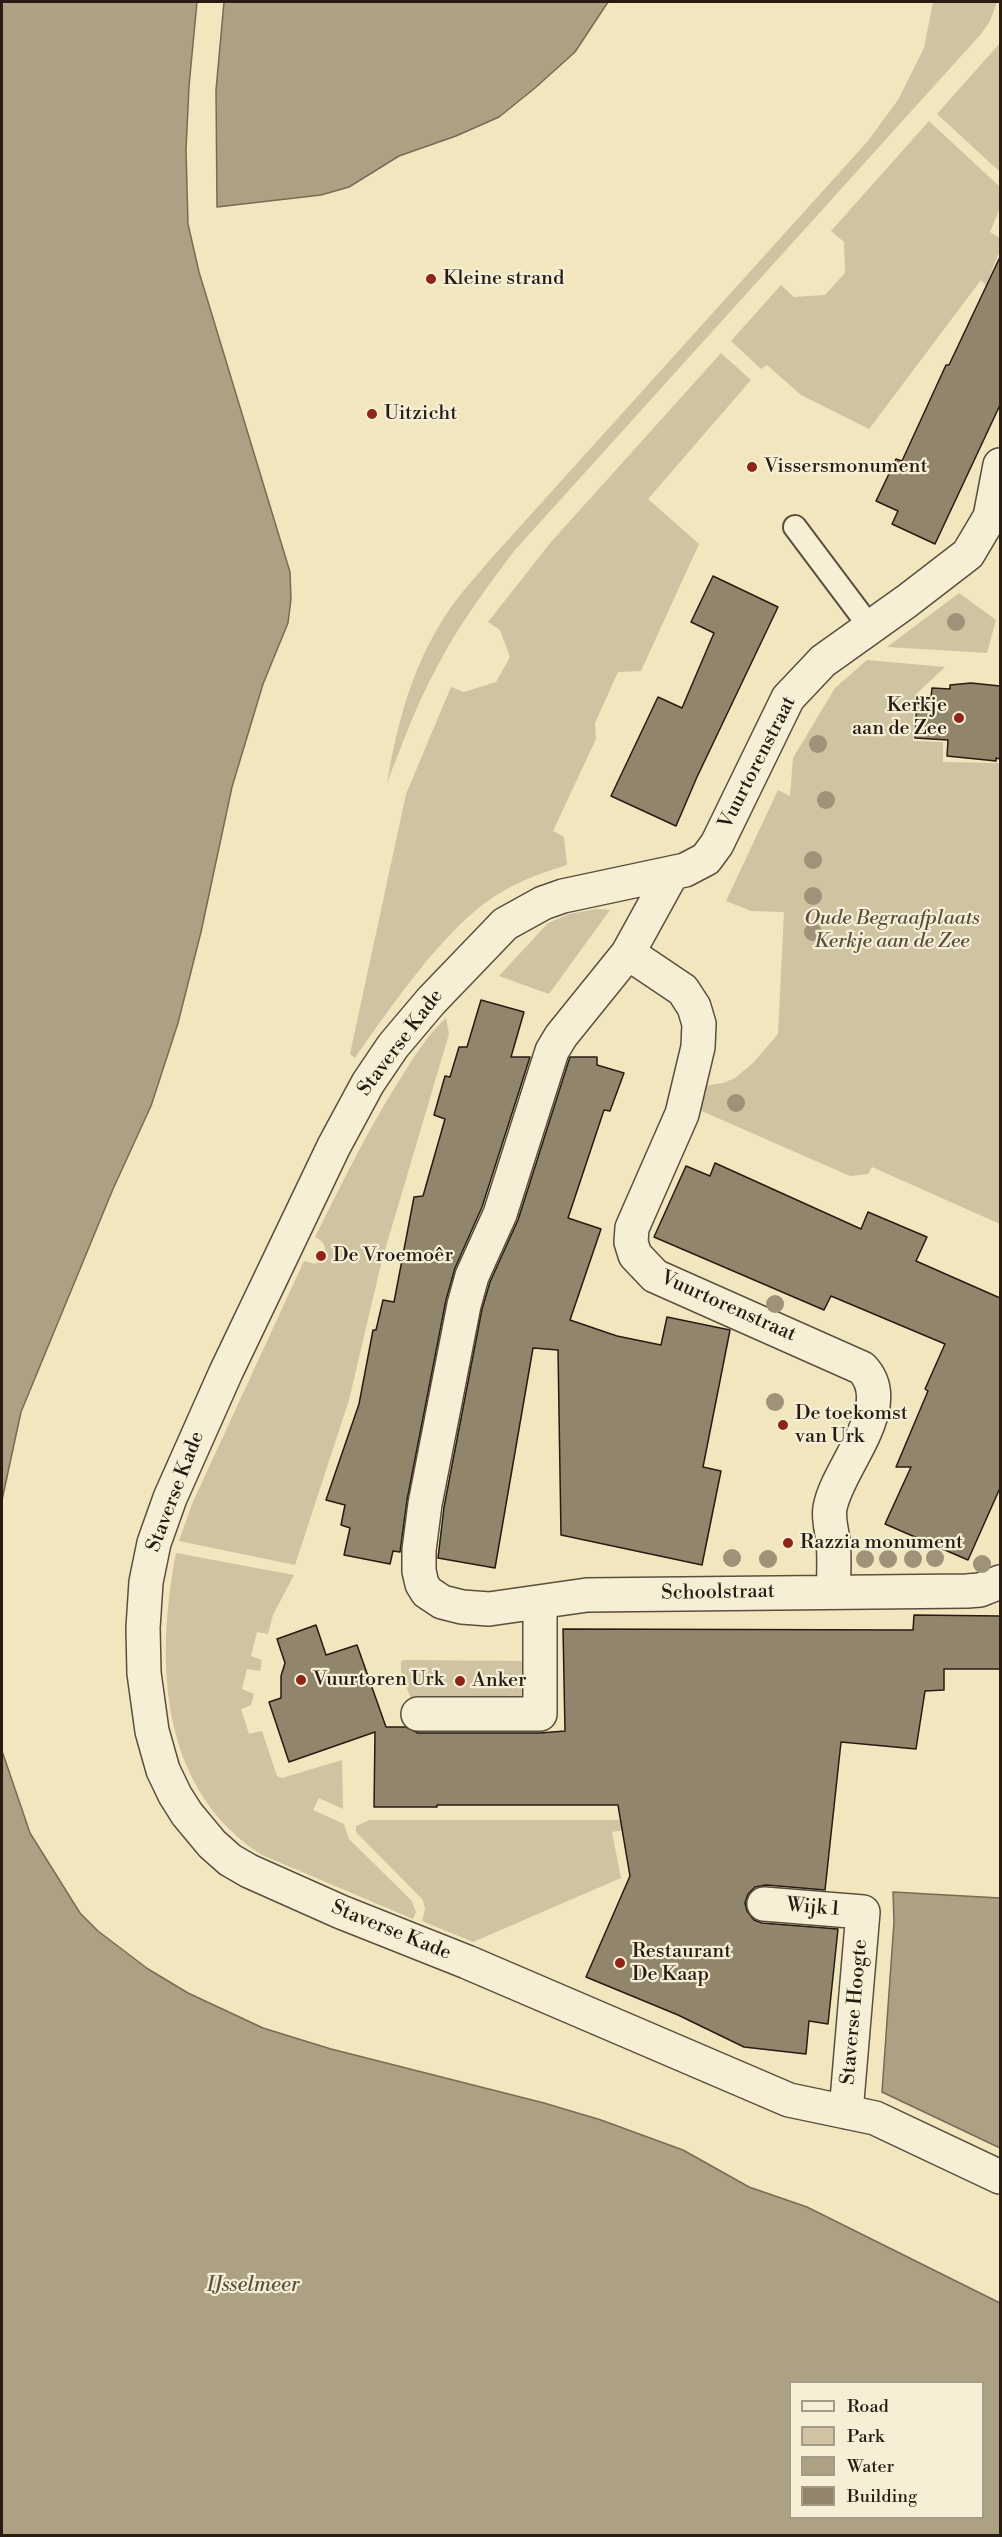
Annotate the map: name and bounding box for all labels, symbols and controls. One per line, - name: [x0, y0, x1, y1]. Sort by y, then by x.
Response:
- place label: Kleine strand: [443, 267, 564, 291]
- marker: Kleine strand: [424, 272, 438, 286]
- place label: Uitzicht: [384, 402, 457, 426]
- marker: Uitzicht: [365, 407, 379, 421]
- place label: Vissersmonument: [764, 455, 927, 479]
- marker: Vissersmonument: [745, 460, 759, 474]
- street label: Vuurtorenstraat: [714, 693, 802, 833]
- place label: Kerkje aan de Zee: [852, 694, 947, 741]
- marker: Kerkje aan de Zee: [952, 711, 966, 725]
- park label: Oude Begraafplaats Kerkje aan de Zee: [804, 907, 980, 954]
- street label: Staverse Kade: [353, 985, 449, 1101]
- place label: De Vroemoêr: [333, 1244, 453, 1268]
- marker: De Vroemoêr: [314, 1249, 328, 1263]
- street label: Vuurtorenstraat: [657, 1266, 799, 1348]
- place label: De toekomst van Urk: [795, 1402, 908, 1449]
- marker: De toekomst van Urk: [776, 1418, 790, 1432]
- street label: Staverse Kade: [142, 1428, 210, 1556]
- place label: Razzia monument: [800, 1531, 963, 1555]
- marker: Razzia monument: [781, 1536, 795, 1550]
- street label: Schoolstraat: [661, 1580, 775, 1606]
- place label: Vuurtoren Urk: [313, 1668, 444, 1692]
- place label: Anker: [472, 1669, 527, 1693]
- marker: Vuurtoren Urk: [294, 1673, 308, 1687]
- marker: Anker: [453, 1674, 467, 1688]
- street label: Wijk 1: [785, 1894, 841, 1922]
- street label: Staverse Kade: [328, 1896, 454, 1966]
- street label: Staverse Hoogte: [837, 1938, 873, 2086]
- place label: Restaurant De Kaap: [632, 1940, 731, 1987]
- marker: Restaurant De Kaap: [613, 1956, 627, 1970]
- water label: IJsselmeer: [206, 2273, 300, 2299]
- legend: [789, 2381, 984, 2519]
- text: Road: [847, 2395, 889, 2418]
- text: Park: [847, 2425, 884, 2448]
- text: Water: [847, 2455, 894, 2478]
- text: Building: [847, 2485, 917, 2508]

